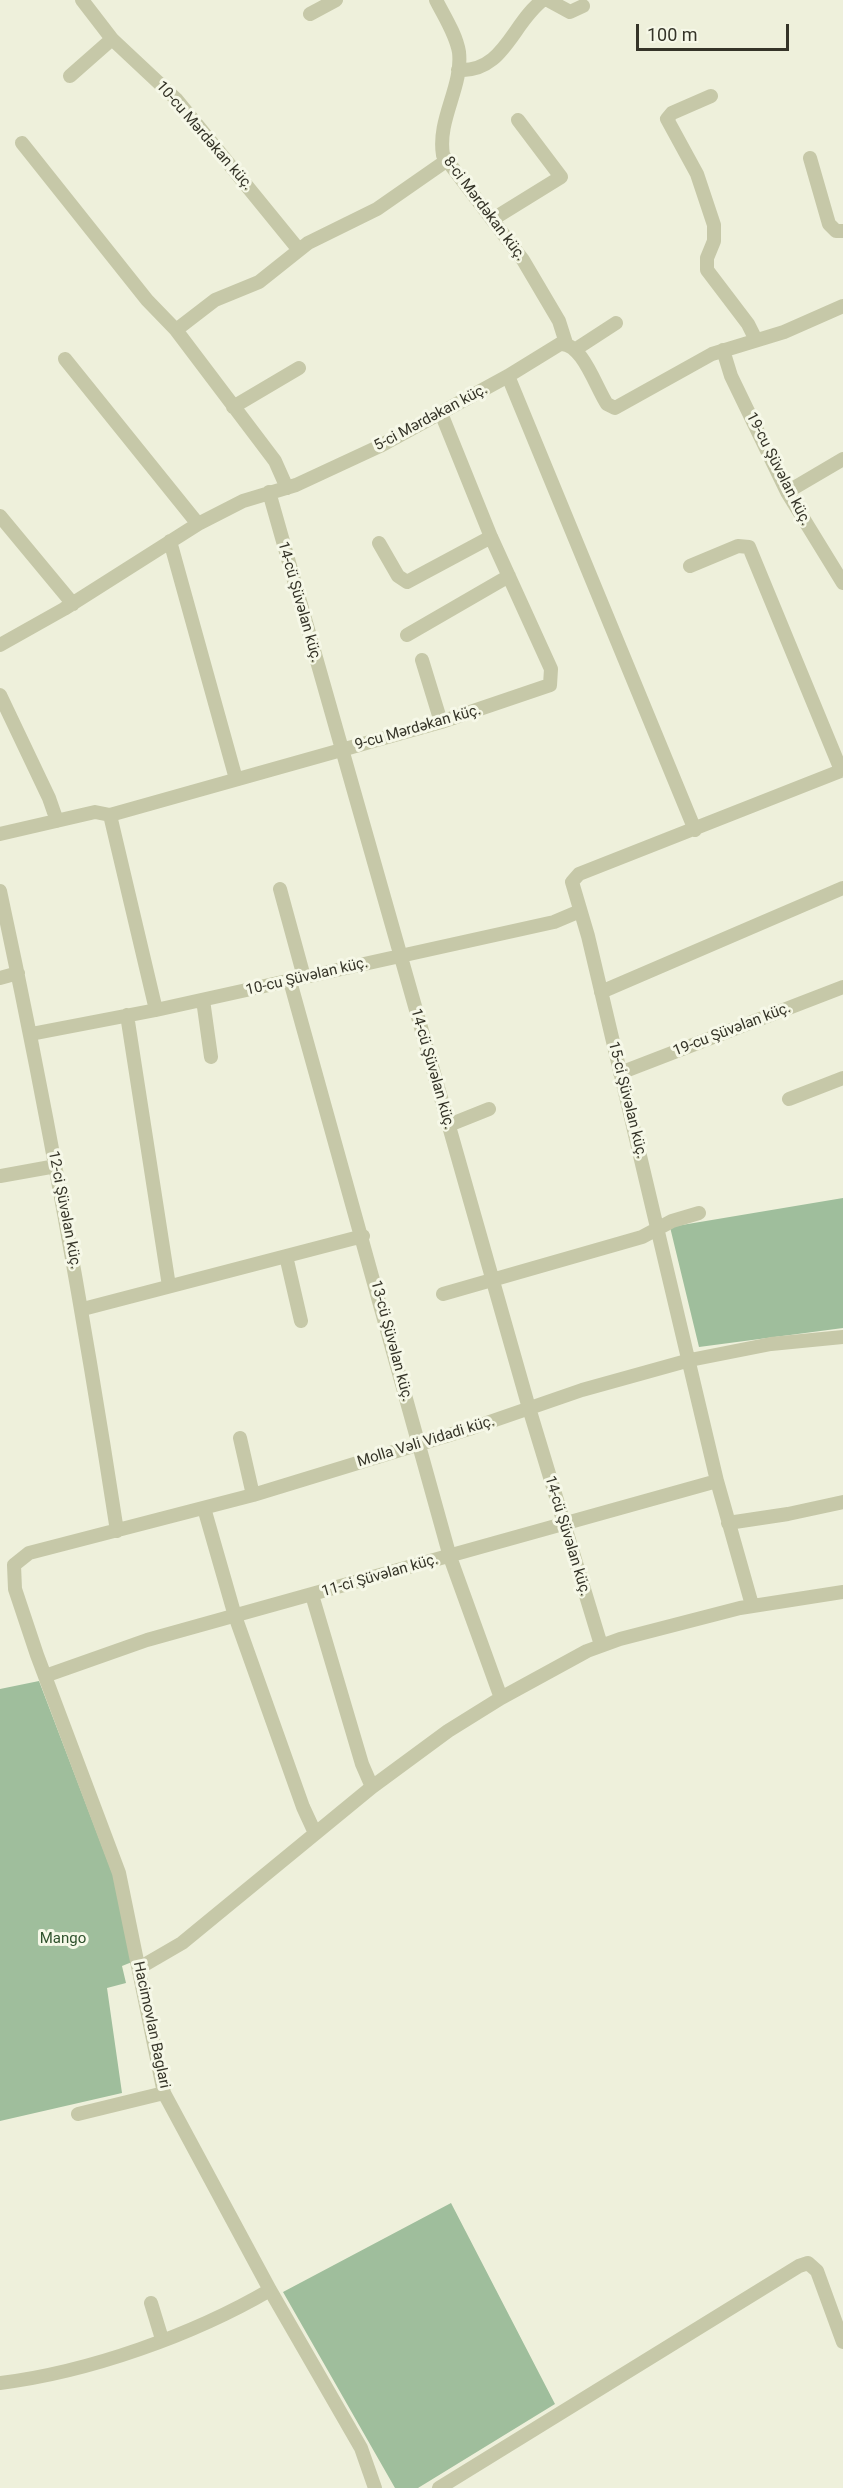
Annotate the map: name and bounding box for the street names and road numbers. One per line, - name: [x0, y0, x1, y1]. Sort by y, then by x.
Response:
- street label: 10-cu Mərdəkan küç.: [152, 78, 256, 194]
- street label: 8-ci Mərdəkan küç.: [439, 153, 529, 265]
- street label: 5-ci Mərdəkan küç.: [371, 381, 491, 455]
- street label: 19-cu Şüvəlan küç.: [742, 409, 814, 529]
- street label: 14-cü Şüvəlan küç.: [273, 540, 325, 664]
- street label: 9-cu Mərdəkan küç.: [353, 701, 483, 755]
- street label: 10-cu Şüvəlan küç.: [244, 954, 370, 1000]
- street label: 19-cu Şüvəlan küç.: [671, 999, 793, 1061]
- street label: 14-cü Şüvəlan küç.: [406, 1007, 458, 1131]
- street label: 15-ci Şüvəlan küç.: [604, 1040, 650, 1160]
- street label: 12-ci Şüvəlan küç.: [44, 1149, 84, 1271]
- street label: 13-cü Şüvəlan küç.: [366, 1278, 416, 1404]
- street label: Molla Vəli Vidadi küç.: [355, 1413, 497, 1471]
- street label: 14-cü Şüvəlan küç.: [540, 1474, 594, 1598]
- street label: 11-ci Şüvəlan küç.: [320, 1551, 440, 1601]
- street label: Hacimovlan Baglari: [129, 1960, 173, 2090]

